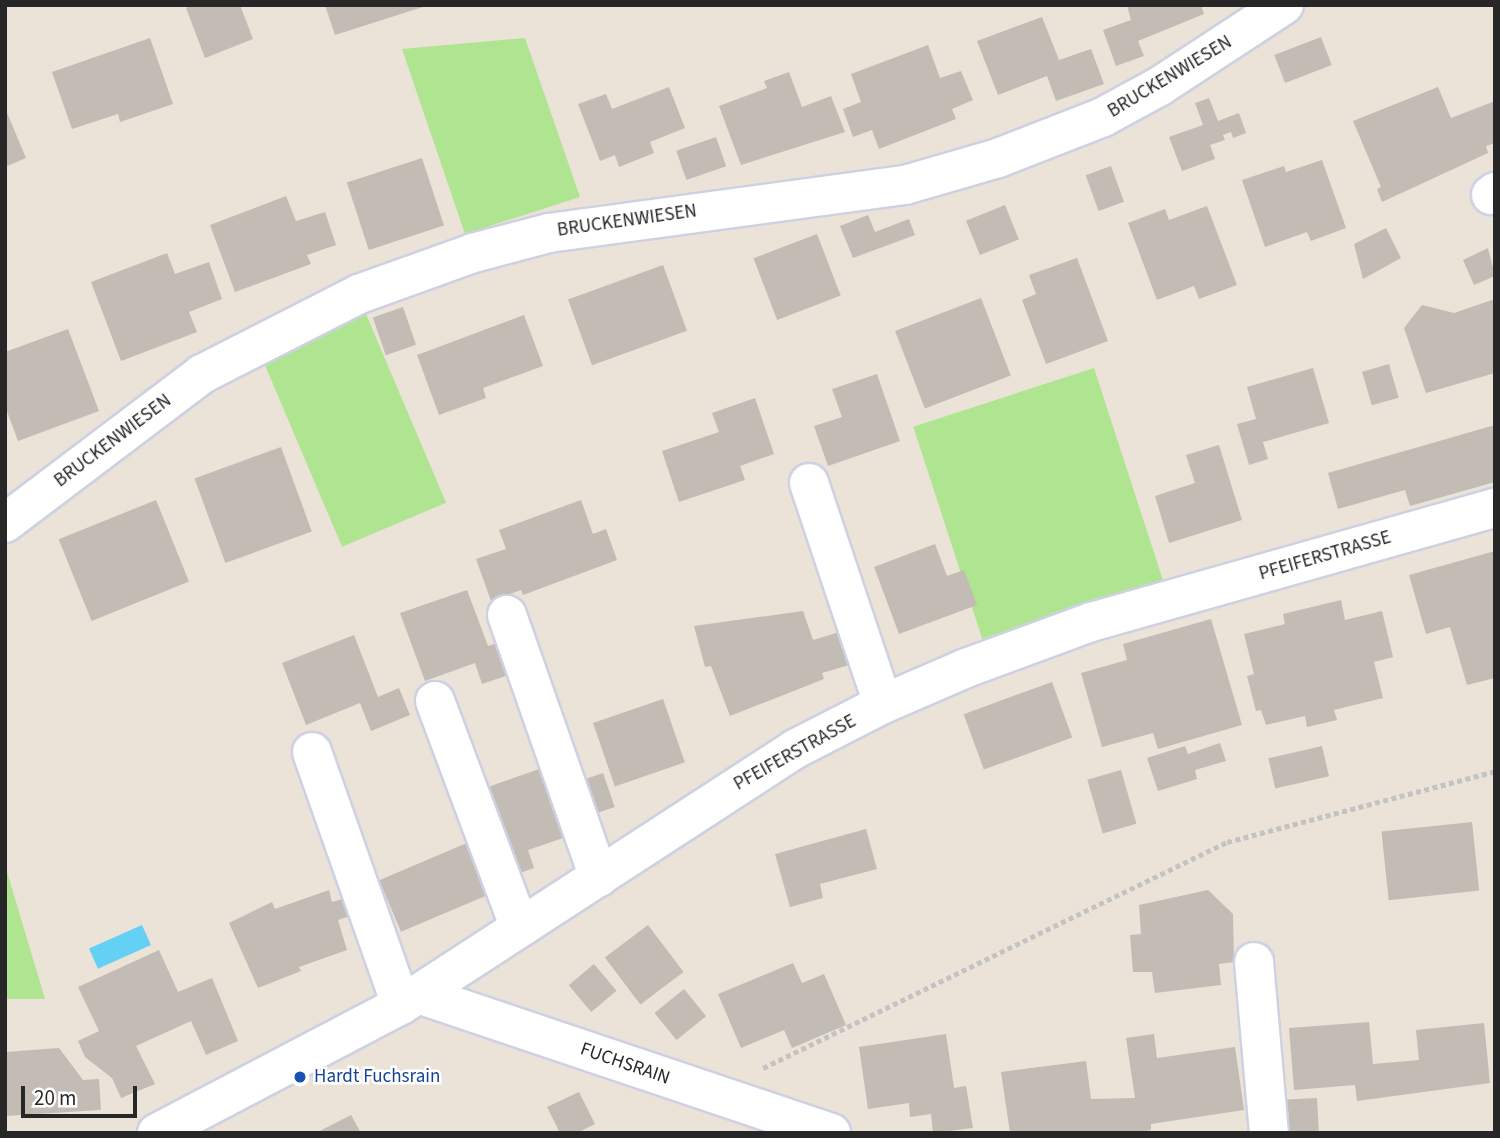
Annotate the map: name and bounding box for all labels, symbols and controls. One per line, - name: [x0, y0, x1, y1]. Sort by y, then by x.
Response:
- street label: BRUCKENWIESEN: [1104, 31, 1236, 123]
- street label: BRUCKENWIESEN: [556, 200, 698, 242]
- street label: BRUCKENWIESEN: [50, 390, 176, 492]
- street label: PFEIFERSTRASSE: [1256, 526, 1394, 586]
- street label: PFEIFERSTRASSE: [730, 710, 860, 796]
- street label: FUCHSRAIN: [577, 1038, 673, 1090]
- place label: Hardt Fuchsrain: [314, 1066, 440, 1088]
- marker: Hardt Fuchsrain: [292, 1069, 308, 1085]
- scale bar: [24, 1072, 140, 1116]
- text: 20 m: [34, 1083, 76, 1113]

